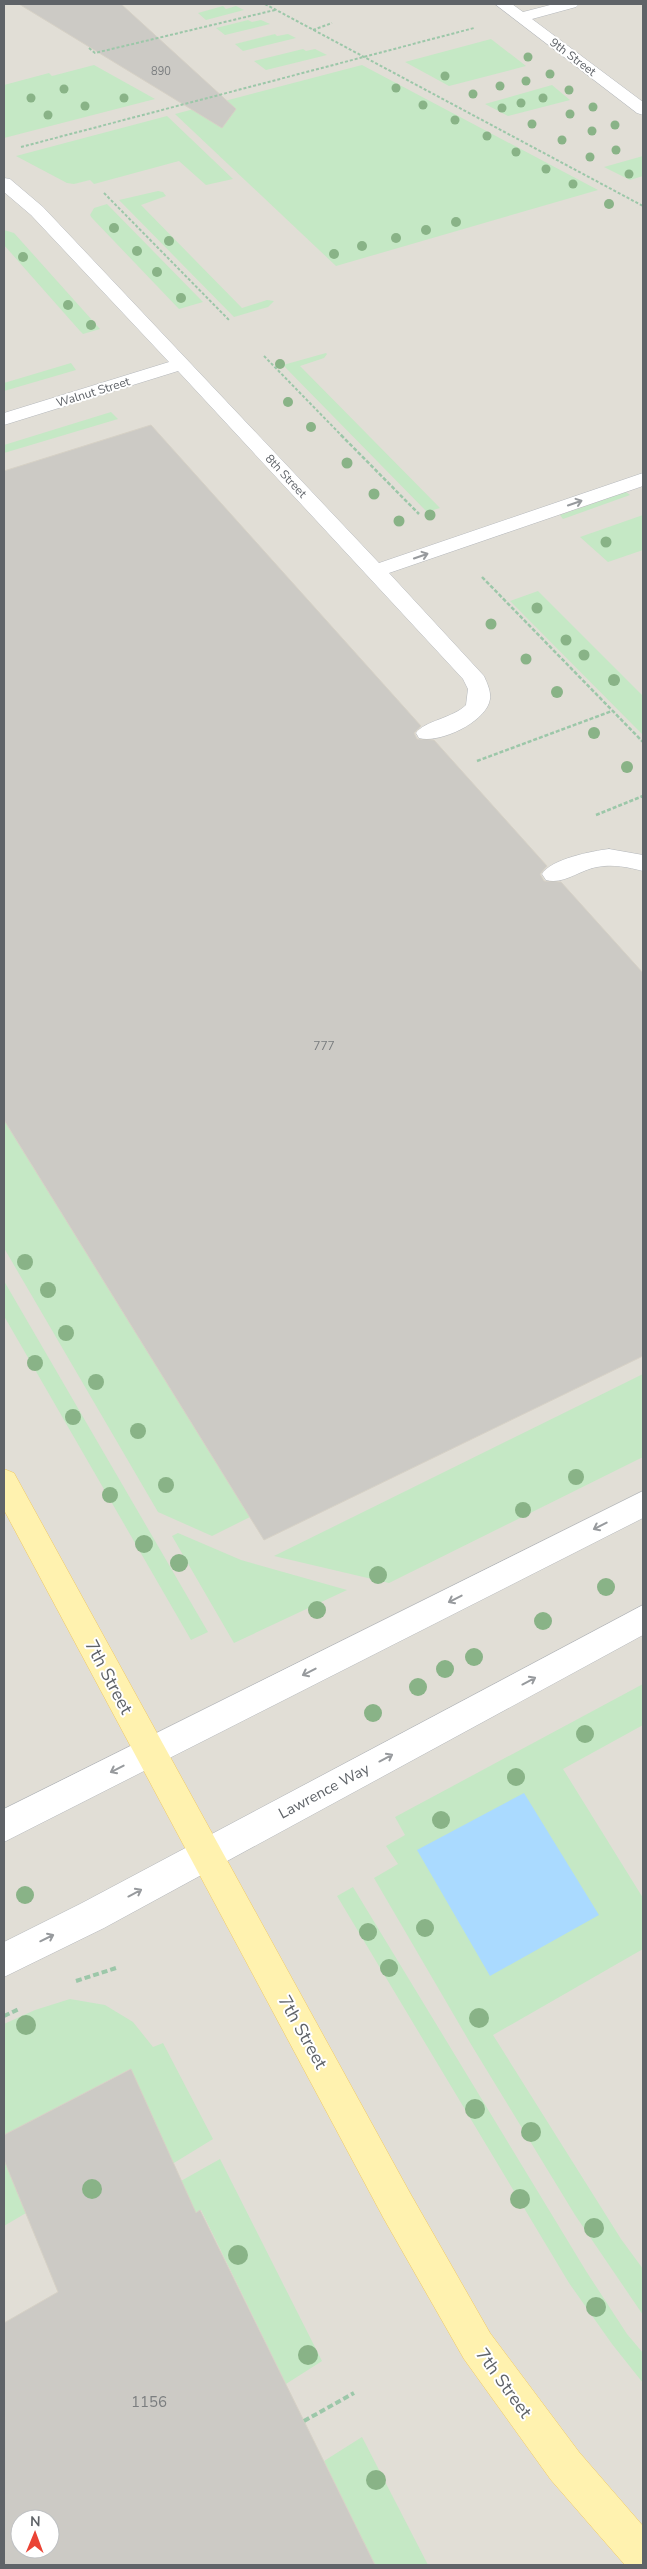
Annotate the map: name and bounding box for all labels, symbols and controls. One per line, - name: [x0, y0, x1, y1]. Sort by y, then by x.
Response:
- street label: 9th Street: [547, 34, 600, 80]
- house number: 890: [151, 64, 171, 79]
- street label: Walnut Street: [54, 373, 132, 411]
- street label: 8th Street: [262, 451, 311, 502]
- one-way arrow: [567, 498, 582, 507]
- one-way arrow: [413, 551, 429, 560]
- house number: 777: [313, 1038, 335, 1054]
- one-way arrow: [593, 1522, 608, 1531]
- one-way arrow: [447, 1594, 462, 1604]
- street label: 7th Street: [79, 1636, 139, 1719]
- one-way arrow: [302, 1667, 317, 1677]
- one-way arrow: [521, 1676, 536, 1685]
- one-way arrow: [378, 1753, 393, 1762]
- street label: Lawrence Way: [275, 1758, 373, 1823]
- one-way arrow: [110, 1764, 125, 1774]
- one-way arrow: [127, 1888, 142, 1897]
- one-way arrow: [40, 1933, 55, 1943]
- street label: 7th Street: [273, 1991, 333, 2074]
- street label: 7th Street: [470, 2343, 538, 2423]
- house number: 1156: [131, 2392, 167, 2412]
- north arrow: [10, 2509, 60, 2559]
- text: N: [30, 2512, 41, 2531]

